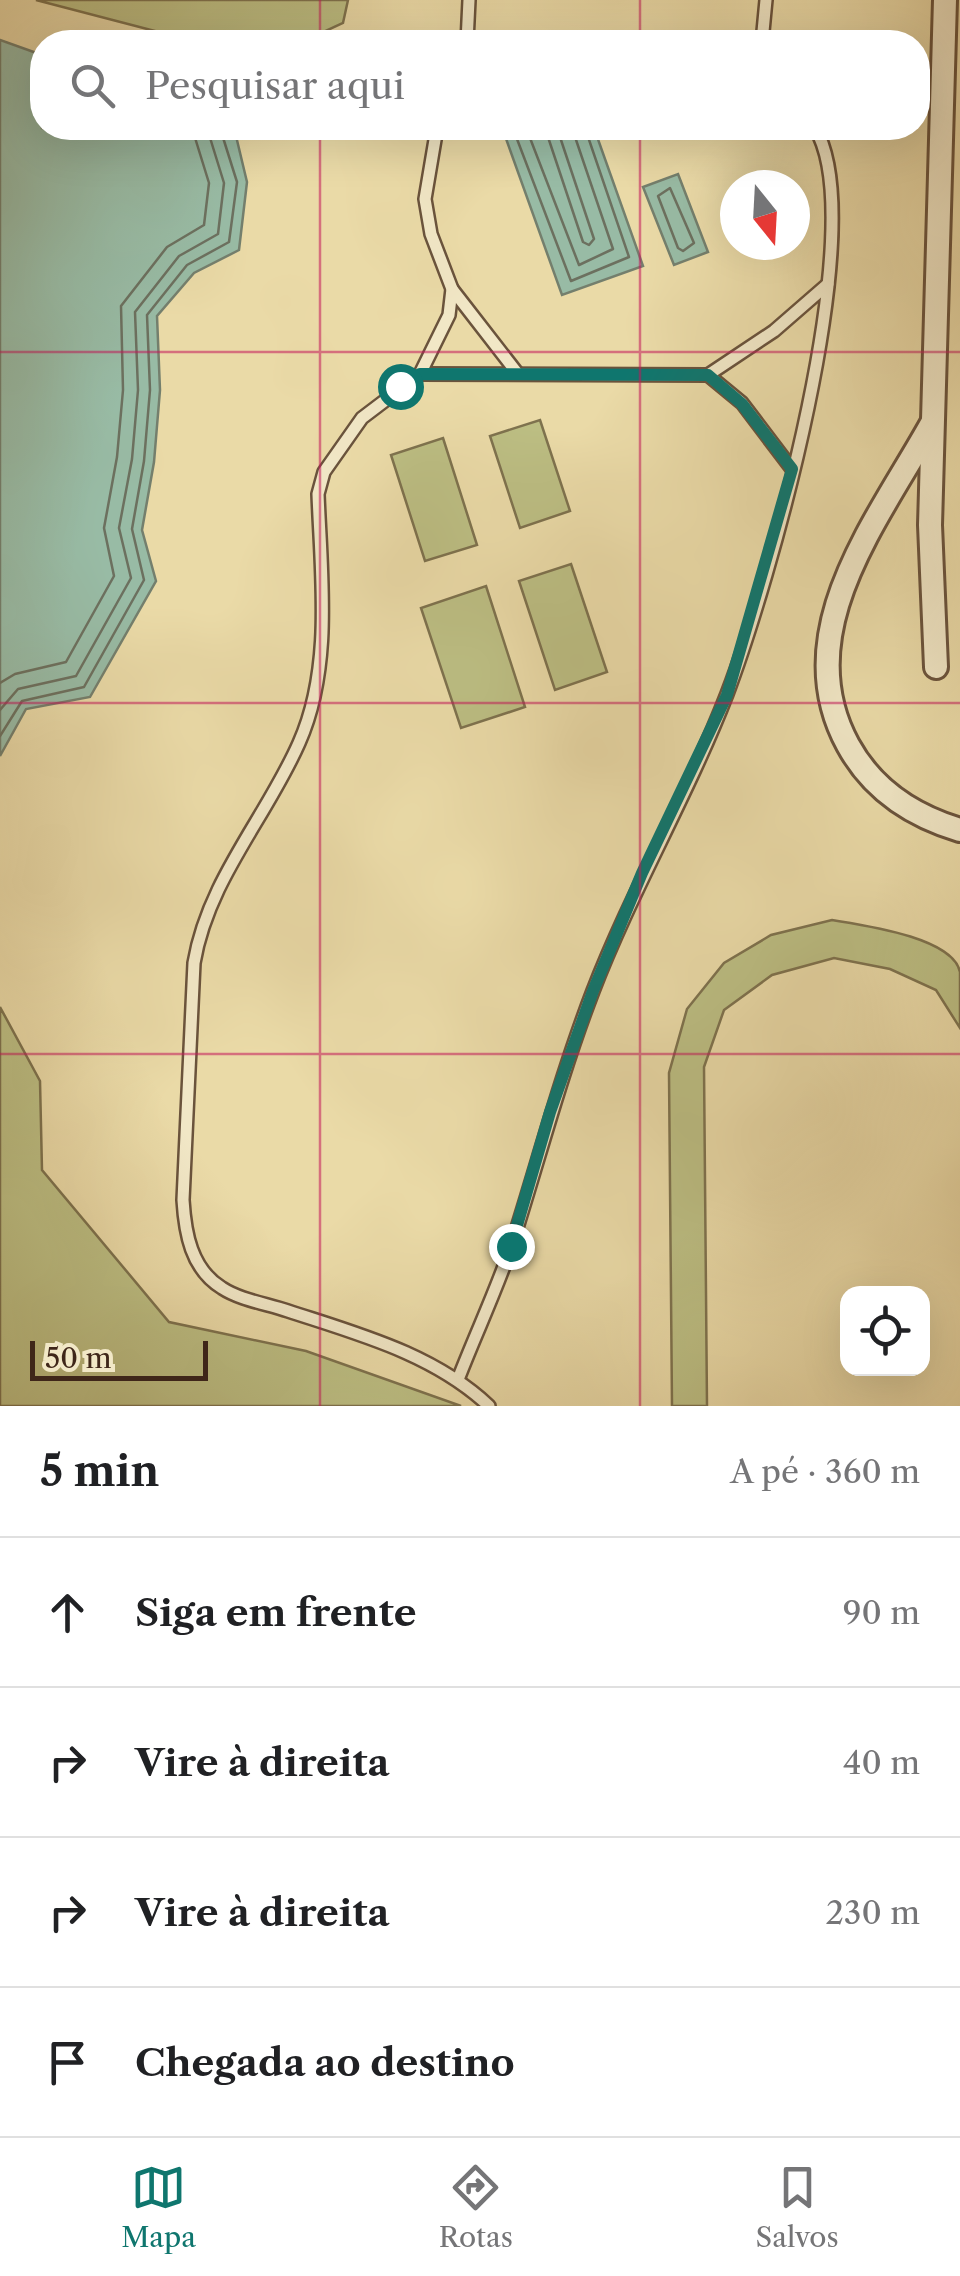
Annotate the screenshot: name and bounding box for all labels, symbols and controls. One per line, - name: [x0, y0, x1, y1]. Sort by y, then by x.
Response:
- search box: [30, 30, 930, 140]
- icon: search: [65, 58, 120, 113]
- text: Pesquisar aqui: [145, 62, 405, 109]
- north arrow: [720, 170, 810, 260]
- route start: [378, 364, 424, 410]
- route end: [489, 1224, 535, 1270]
- map controls: [840, 1286, 930, 1376]
- button: locate: [840, 1286, 930, 1376]
- scale bar: [30, 1336, 208, 1380]
- text: 50 m: [45, 1341, 112, 1375]
- text: 5 min: [40, 1445, 159, 1497]
- text: A pé · 360 m: [730, 1452, 920, 1491]
- icon: ahead: [40, 1585, 95, 1640]
- text: Siga em frente: [135, 1589, 416, 1636]
- text: 90 m: [843, 1593, 920, 1632]
- icon: right: [40, 1735, 95, 1790]
- text: Vire à direita: [135, 1739, 390, 1786]
- text: 40 m: [843, 1743, 920, 1782]
- icon: right: [40, 1885, 95, 1940]
- text: Vire à direita: [135, 1889, 390, 1936]
- text: 230 m: [825, 1893, 920, 1932]
- icon: arrive: [40, 2035, 95, 2090]
- text: Chegada ao destino: [135, 2039, 515, 2086]
- tab: Mapa: [121, 2160, 196, 2254]
- tab: Rotas: [439, 2160, 513, 2254]
- tab: Salvos: [756, 2160, 839, 2254]

